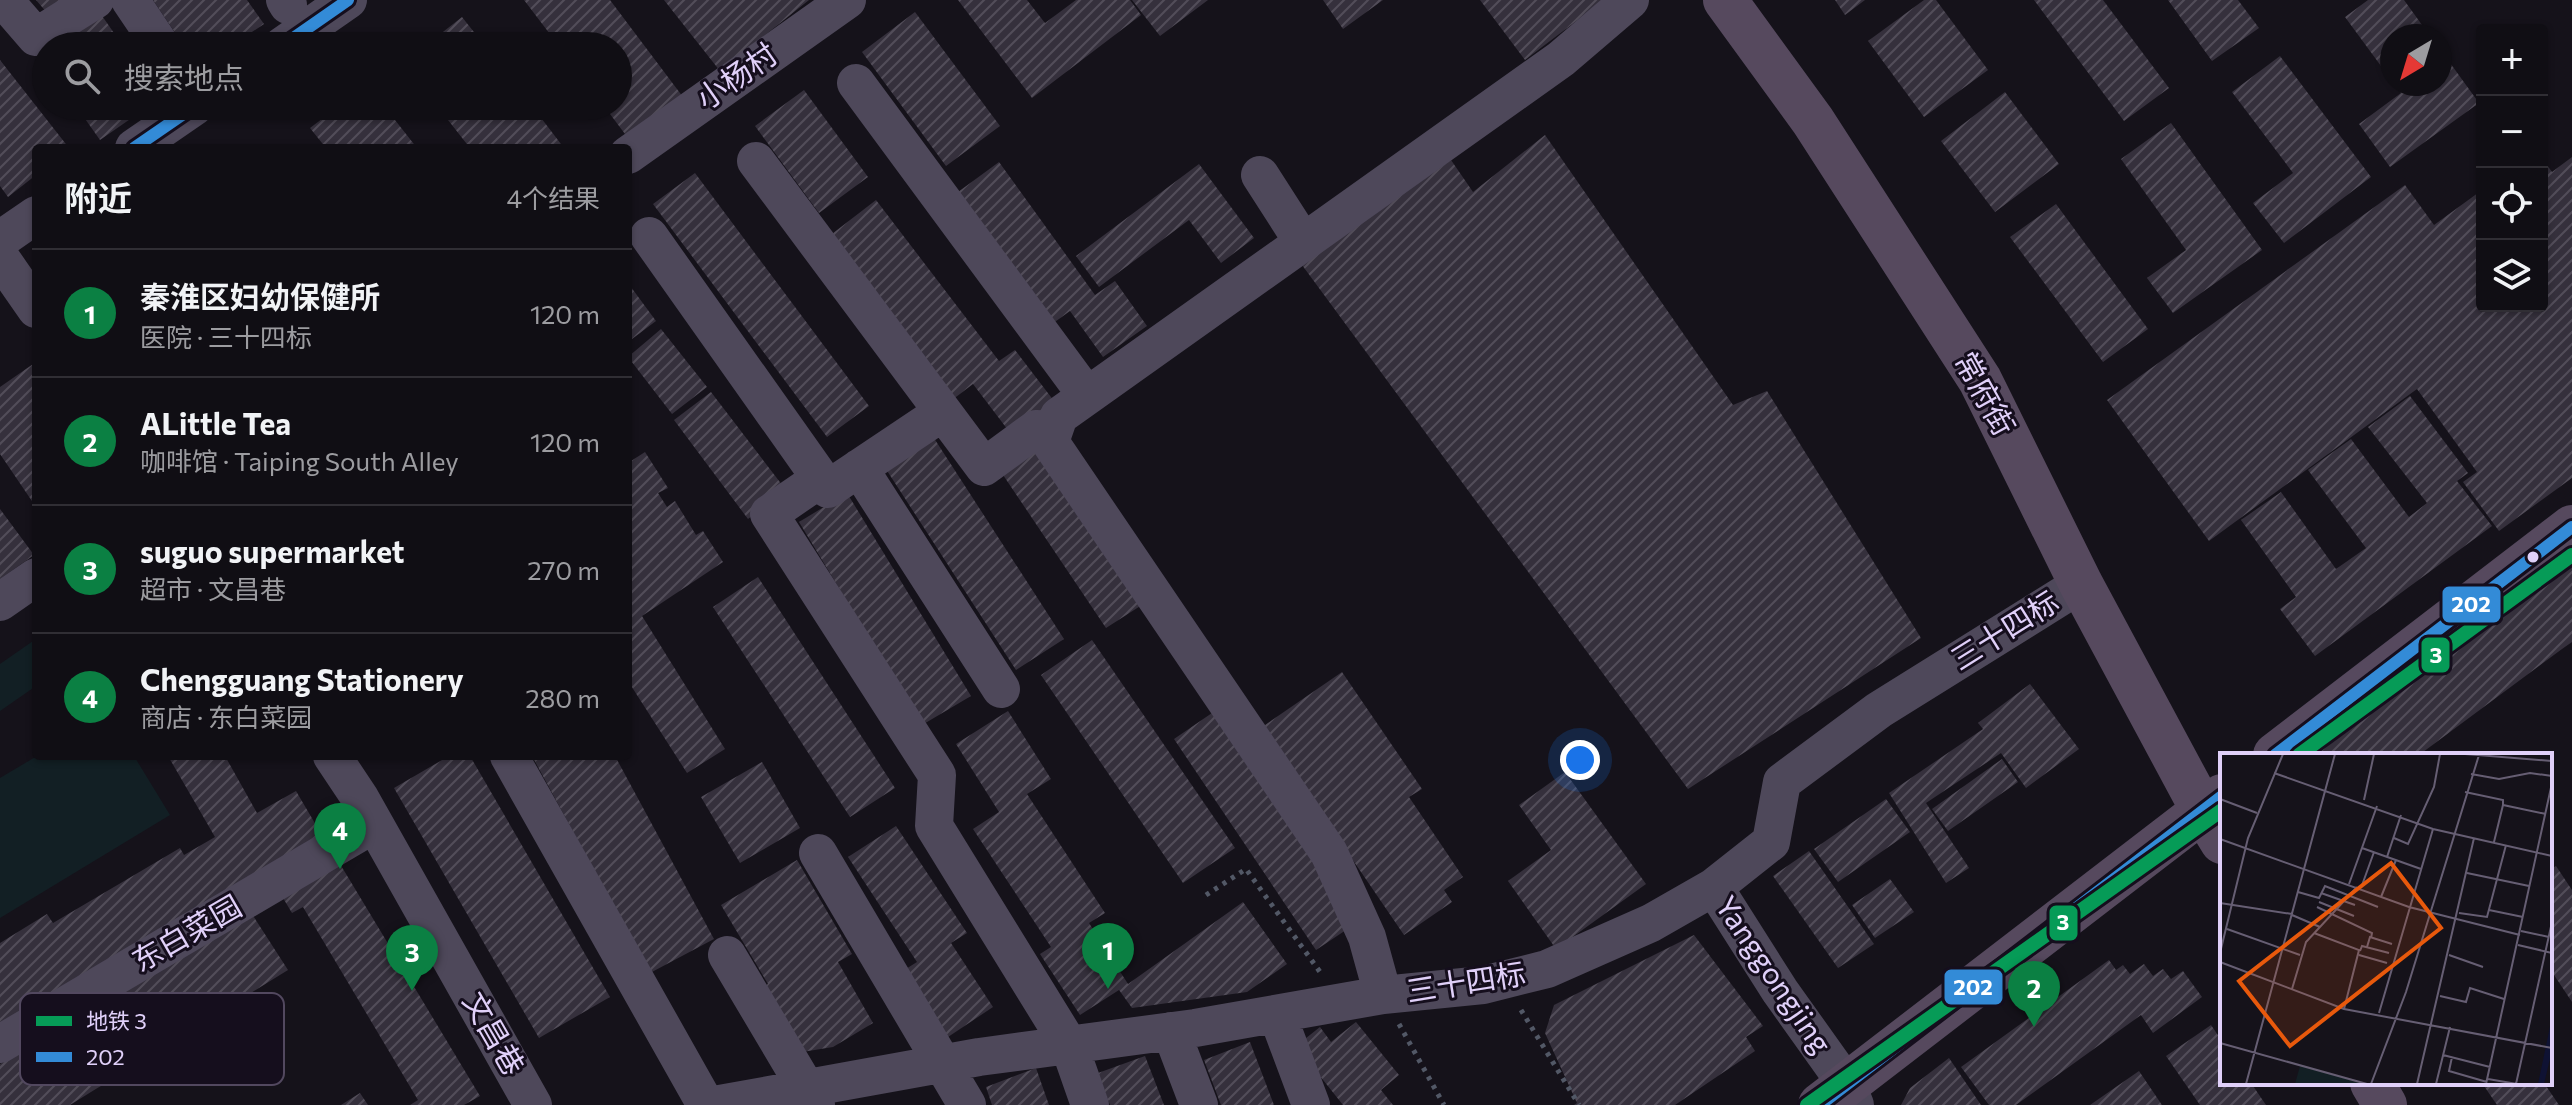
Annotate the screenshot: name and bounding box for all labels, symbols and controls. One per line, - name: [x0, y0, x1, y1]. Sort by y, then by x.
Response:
- north arrow: [2380, 24, 2452, 96]
- map controls: [2476, 24, 2548, 312]
- button: +: [2476, 24, 2548, 96]
- search box: [32, 32, 632, 120]
- street label: 小杨村: [688, 34, 783, 116]
- icon: search: [60, 54, 104, 98]
- text: 搜索地点: [124, 58, 244, 95]
- button: −: [2476, 96, 2548, 168]
- button: locate: [2476, 168, 2548, 240]
- text: 附近: [64, 176, 132, 218]
- text: 4个结果: [506, 182, 600, 213]
- button: layers: [2476, 240, 2548, 312]
- text: 秦淮区妇幼保健所: [140, 277, 380, 314]
- text: 1: [84, 298, 96, 329]
- text: 120 m: [530, 298, 600, 329]
- text: 医院 · 三十四标: [140, 321, 312, 352]
- street label: 常府街: [1948, 344, 2024, 441]
- text: ALittle Tea: [140, 404, 291, 441]
- text: 2: [83, 426, 97, 457]
- text: 120 m: [530, 426, 600, 457]
- text: 咖啡馆 · Taiping South Alley: [140, 445, 459, 476]
- text: suguo supermarket: [140, 532, 405, 569]
- unlabelled marker: [2525, 549, 2541, 565]
- text: 3: [82, 554, 98, 585]
- text: 270 m: [527, 554, 600, 585]
- text: 超市 · 文昌巷: [140, 573, 286, 604]
- street label: 三十四标: [1943, 581, 2064, 676]
- line badge: 202: [2441, 585, 2502, 624]
- text: 202: [2451, 590, 2491, 617]
- line badge: 3: [2420, 636, 2451, 674]
- text: 3: [2430, 641, 2442, 668]
- text: Chengguang Stationery: [140, 660, 464, 697]
- text: 4: [82, 682, 98, 713]
- text: 280 m: [525, 682, 600, 713]
- text: 商店 · 东白菜园: [140, 701, 312, 732]
- your location: [1560, 740, 1600, 780]
- inset map: [2220, 753, 2552, 1085]
- pin: 4: [314, 803, 366, 869]
- street label: 东白菜园: [125, 886, 247, 978]
- street label: Yanggongjing: [1709, 888, 1841, 1059]
- line badge: 3: [2048, 904, 2079, 942]
- text: 3: [2057, 908, 2069, 935]
- pin: 1: [1082, 923, 1134, 989]
- pin: 3: [386, 925, 438, 991]
- street label: 三十四标: [1403, 953, 1528, 1008]
- pin: 2: [2008, 961, 2060, 1027]
- line badge: 202: [1943, 968, 2004, 1006]
- text: 202: [1953, 973, 1993, 1000]
- street label: 文昌巷: [457, 985, 534, 1081]
- legend: [20, 993, 284, 1085]
- text: 地铁 3: [86, 1007, 147, 1034]
- text: 202: [86, 1043, 125, 1070]

